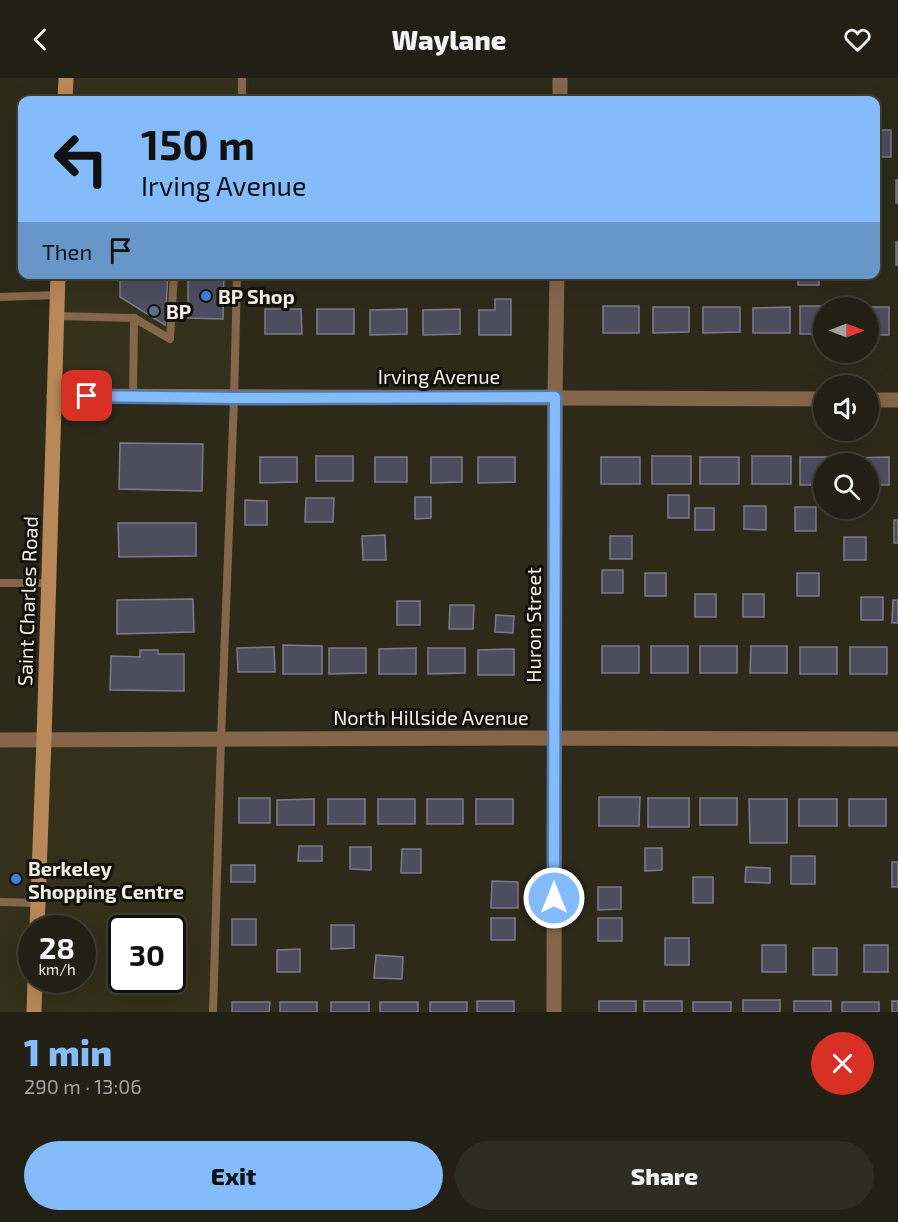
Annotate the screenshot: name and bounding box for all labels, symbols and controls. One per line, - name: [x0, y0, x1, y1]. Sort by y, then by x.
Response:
- icon: back: [24, 23, 57, 56]
- text: Waylane: [392, 23, 506, 55]
- icon: heart: [841, 23, 874, 56]
- text: 150 m: [141, 118, 255, 168]
- icon: left: [42, 120, 120, 198]
- text: Irving Avenue: [141, 169, 307, 201]
- icon: arrive: [104, 234, 137, 267]
- text: Then: [42, 238, 92, 264]
- place label: BP Shop: [218, 284, 295, 308]
- marker: BP Shop: [199, 289, 213, 303]
- north arrow: [813, 297, 879, 363]
- map controls: [813, 297, 879, 519]
- place label: BP: [166, 299, 191, 323]
- marker: BP: [147, 304, 161, 318]
- street label: Irving Avenue: [378, 364, 500, 388]
- pin: [61, 370, 112, 421]
- button: sound: [813, 375, 879, 441]
- icon: arrive: [70, 379, 103, 412]
- button: search: [813, 453, 879, 519]
- street label: Saint Charles Road: [12, 516, 42, 686]
- street label: Huron Street: [521, 567, 545, 683]
- street label: North Hillside Avenue: [333, 705, 529, 729]
- place label: Berkeley Shopping Centre: [28, 856, 184, 903]
- position arrow: [522, 866, 586, 930]
- marker: Berkeley Shopping Centre: [9, 872, 23, 886]
- speed limit sign: 30: [108, 915, 186, 993]
- text: 28: [39, 929, 75, 965]
- text: km/h: [38, 960, 76, 978]
- text: 1 min: [24, 1030, 112, 1073]
- button: close: [811, 1032, 874, 1095]
- text: 290 m · 13:06: [24, 1074, 142, 1098]
- button: Exit: [24, 1141, 443, 1210]
- button: Share: [455, 1141, 874, 1210]

